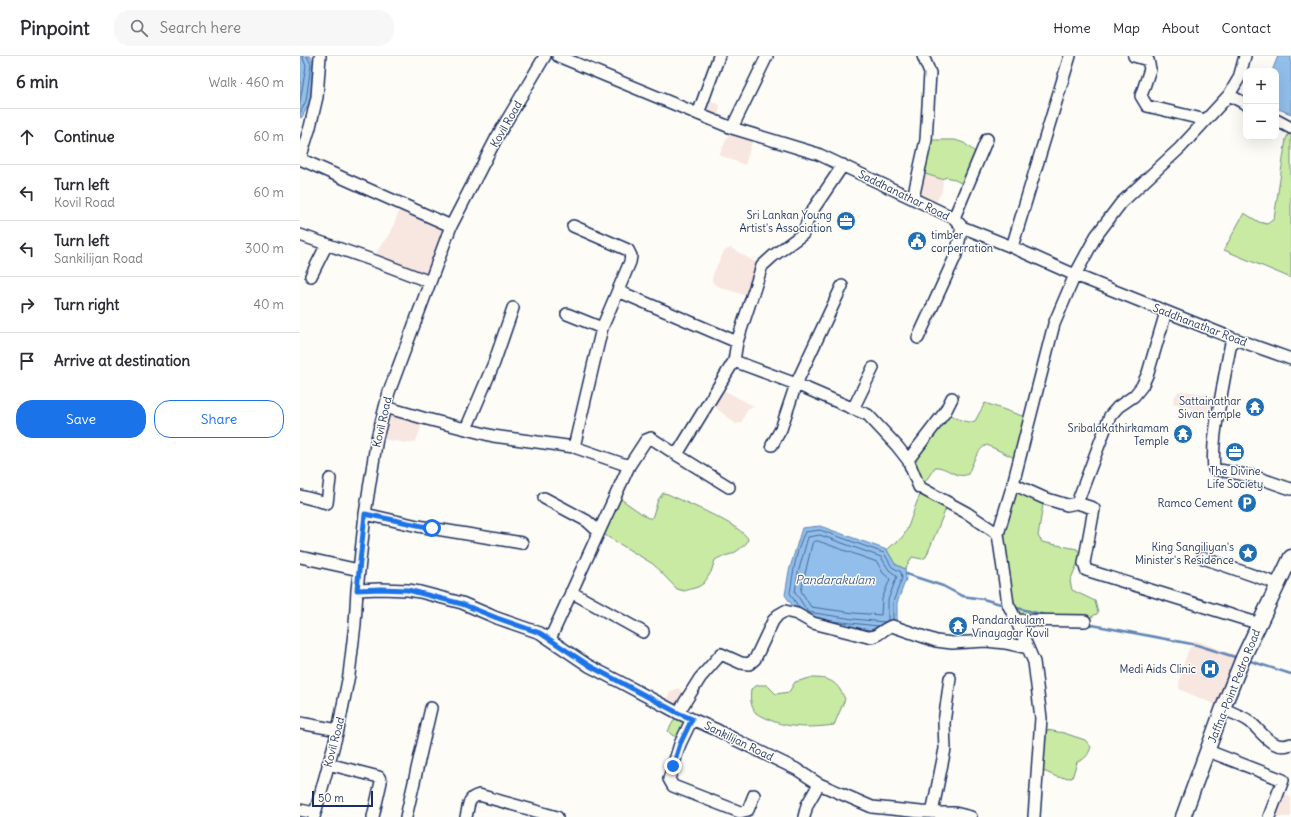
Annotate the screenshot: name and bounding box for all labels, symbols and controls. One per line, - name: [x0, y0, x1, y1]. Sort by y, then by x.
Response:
- search box: [114, 10, 394, 46]
- text: Pinpoint: [20, 16, 90, 40]
- icon: search: [128, 17, 150, 39]
- text: Search here: [160, 18, 241, 37]
- text: Home: [1053, 19, 1091, 37]
- text: Map: [1113, 19, 1140, 37]
- text: About: [1162, 19, 1200, 37]
- text: Contact: [1222, 19, 1271, 37]
- map controls: [1243, 68, 1279, 140]
- button: +: [1243, 68, 1279, 104]
- text: 6 min: [16, 71, 58, 93]
- text: Walk · 460 m: [209, 74, 284, 91]
- street label: Kovil Road: [487, 98, 525, 150]
- button: −: [1243, 104, 1279, 140]
- icon: ahead: [16, 126, 38, 148]
- text: Continue: [54, 127, 115, 146]
- text: 60 m: [253, 128, 284, 145]
- street label: Saddhanathar Road: [856, 167, 952, 223]
- text: Turn left: [54, 175, 109, 194]
- icon: left: [16, 182, 38, 204]
- text: 60 m: [253, 184, 284, 201]
- text: Kovil Road: [54, 194, 115, 211]
- place label: Sri Lankan Young Artist's Association: [740, 208, 832, 235]
- office icon: Sri Lankan Young Artist's Association: [835, 210, 857, 232]
- place label: timber corperration: [931, 228, 993, 255]
- public building icon: timber corperration: [906, 230, 928, 252]
- text: Turn left: [54, 231, 109, 250]
- icon: left: [16, 238, 38, 260]
- text: 300 m: [245, 240, 284, 257]
- text: Sankilijan Road: [54, 250, 143, 267]
- icon: right: [16, 294, 38, 316]
- text: Turn right: [54, 295, 119, 314]
- text: 40 m: [253, 296, 284, 313]
- street label: Saddhanathar Road: [1151, 301, 1250, 350]
- icon: arrive: [16, 350, 38, 372]
- text: Arrive at destination: [54, 351, 190, 370]
- place label: Sattainathar Sivan temple: [1178, 394, 1242, 421]
- street label: Kovil Road: [369, 395, 395, 449]
- temple icon: Sattainathar Sivan temple: [1244, 396, 1266, 418]
- button: Save: [16, 400, 146, 438]
- button: Share: [154, 400, 284, 438]
- place label: SribalaKathirkamam Temple: [1068, 421, 1169, 448]
- temple icon: SribalaKathirkamam Temple: [1172, 423, 1194, 445]
- office icon: The Divine Life Society: [1224, 441, 1246, 463]
- place label: The Divine Life Society: [1207, 464, 1263, 491]
- parking icon: Ramco Cement: [1236, 492, 1258, 514]
- place label: Ramco Cement: [1157, 496, 1233, 510]
- route start: [423, 519, 441, 537]
- place label: King Sangiliyan's Minister's Residence: [1135, 540, 1234, 567]
- place icon: King Sangiliyan's Minister's Residence: [1237, 542, 1259, 564]
- water label: Pandarakulam: [795, 572, 875, 587]
- place label: Pandarakulam Vinayagar Kovil: [972, 613, 1049, 640]
- temple icon: Pandarakulam Vinayagar Kovil: [947, 615, 969, 637]
- street label: Jaffna-Point Pedro Road: [1205, 627, 1263, 745]
- hospital icon: Medi Aids Clinic: [1199, 658, 1221, 680]
- place label: Medi Aids Clinic: [1119, 662, 1196, 676]
- street label: Kovil Road: [321, 715, 348, 769]
- street label: Sankilijan Road: [702, 718, 776, 764]
- route end: [664, 757, 682, 775]
- scale bar: [312, 789, 373, 808]
- text: 50 m: [318, 791, 344, 805]

